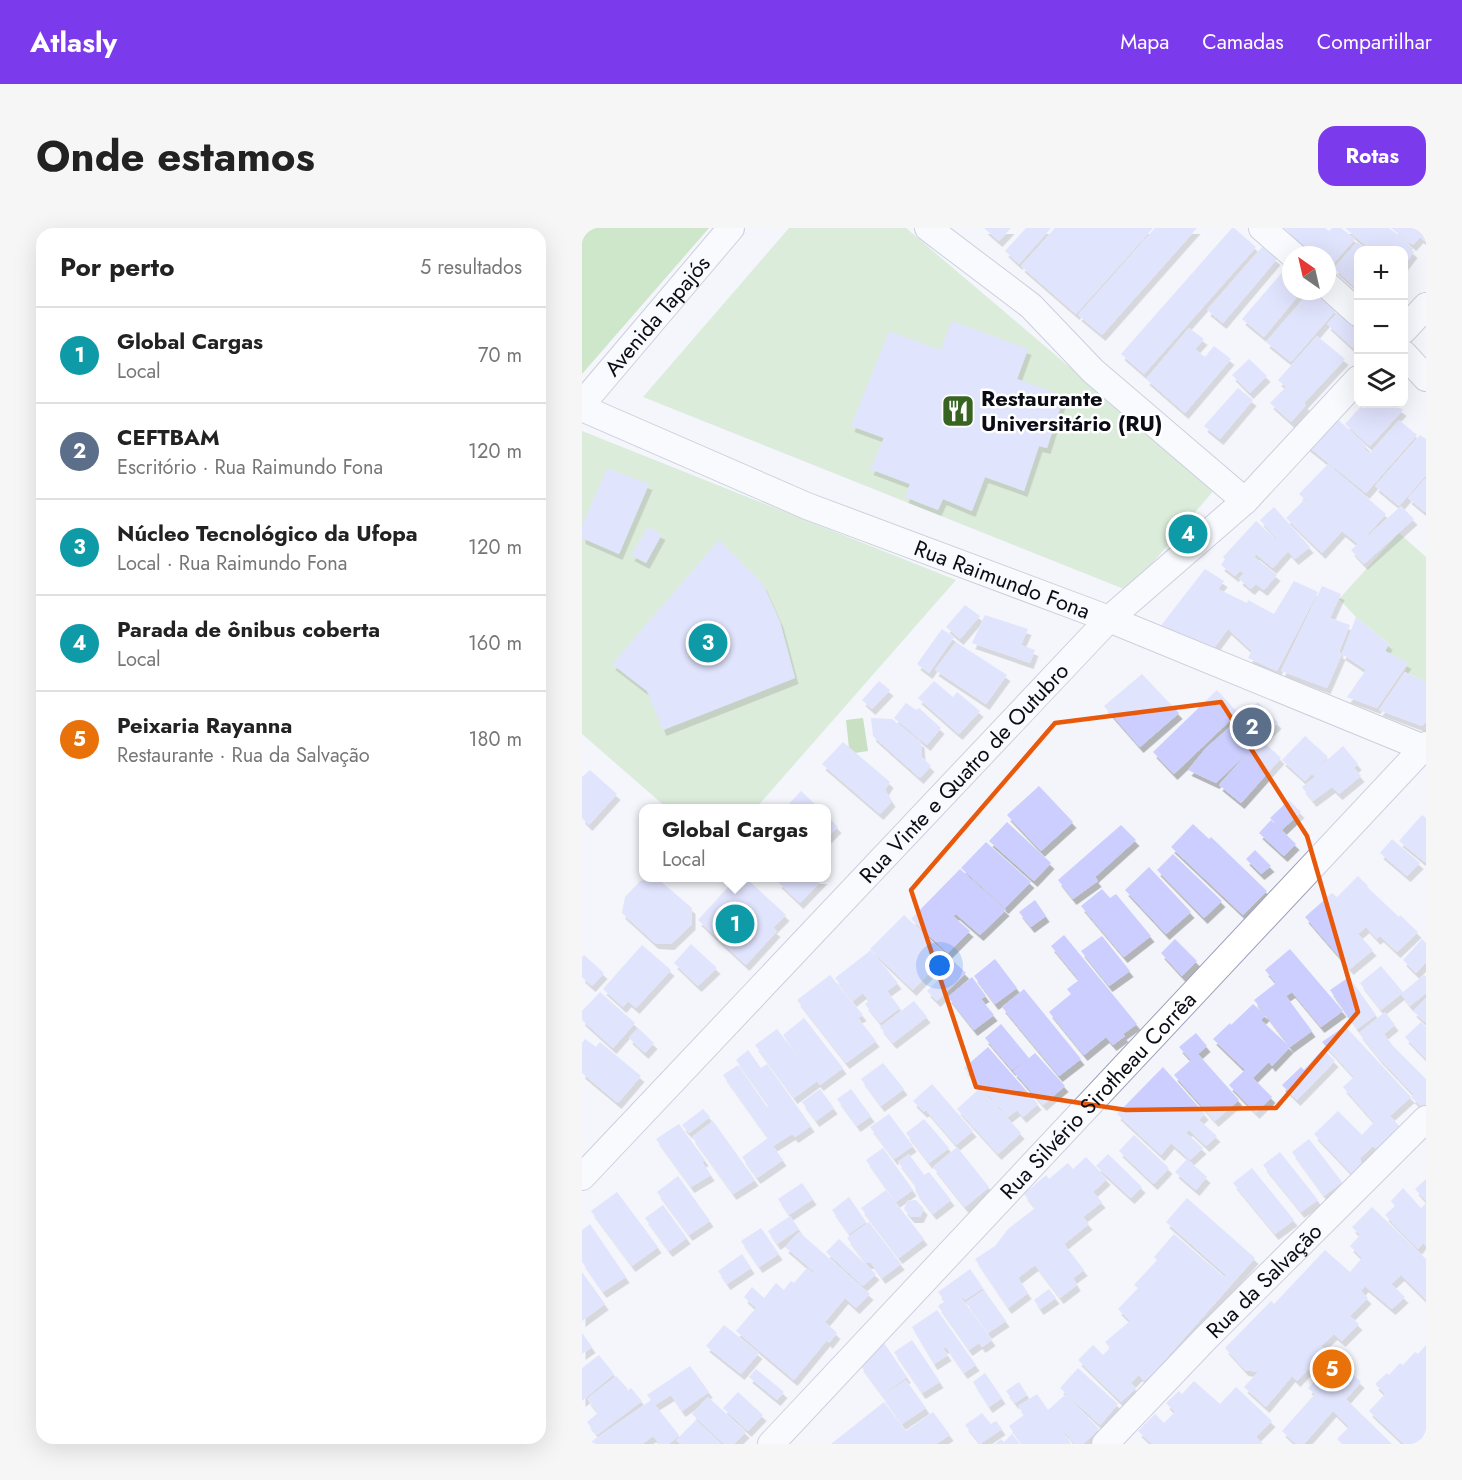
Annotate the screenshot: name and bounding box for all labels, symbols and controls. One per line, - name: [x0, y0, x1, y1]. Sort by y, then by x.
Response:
- text: Atlasly: [30, 22, 117, 63]
- text: Mapa: [1120, 27, 1169, 57]
- text: Camadas: [1202, 27, 1284, 57]
- text: Compartilhar: [1317, 27, 1432, 57]
- text: Onde estamos: [36, 126, 315, 187]
- button: Rotas: [1318, 126, 1426, 186]
- north arrow: [1282, 246, 1336, 300]
- map controls: [1354, 246, 1408, 408]
- button: +: [1354, 246, 1408, 300]
- text: Por perto: [60, 248, 174, 286]
- street label: Avenida Tapajós: [596, 248, 717, 383]
- text: 5 resultados: [420, 253, 522, 282]
- button: −: [1354, 300, 1408, 354]
- text: Global Cargas: [117, 325, 263, 357]
- text: 1: [74, 341, 85, 370]
- text: 70 m: [478, 341, 522, 370]
- button: layers: [1354, 354, 1408, 408]
- text: Local: [117, 357, 161, 386]
- place label: Restaurante Universitário (RU): [981, 382, 1162, 439]
- restaurant icon: Restaurante Universitário (RU): [940, 393, 976, 429]
- text: CEFTBAM: [117, 421, 220, 453]
- text: 2: [73, 437, 86, 466]
- text: 120 m: [468, 437, 522, 466]
- text: Escritório · Rua Raimundo Fona: [117, 453, 383, 482]
- pin: 4: [1168, 512, 1208, 556]
- text: Núcleo Tecnológico da Ufopa: [117, 517, 418, 549]
- street label: Rua Raimundo Fona: [910, 532, 1095, 627]
- text: 3: [73, 533, 86, 562]
- text: 120 m: [468, 533, 522, 562]
- text: Local · Rua Raimundo Fona: [117, 549, 347, 578]
- text: Parada de ônibus coberta: [117, 613, 380, 645]
- pin: 3: [688, 620, 728, 666]
- text: 4: [73, 629, 86, 658]
- text: 160 m: [468, 629, 522, 658]
- text: Local: [117, 645, 161, 674]
- street label: Rua Vinte e Quatro de Outubro: [852, 655, 1076, 890]
- pin: 2: [1232, 704, 1272, 750]
- text: Peixaria Rayanna: [117, 709, 292, 741]
- text: 5: [73, 725, 86, 754]
- text: 180 m: [468, 725, 522, 754]
- text: Restaurante · Rua da Salvação: [117, 741, 370, 770]
- popup: [639, 804, 831, 882]
- text: Global Cargas: [662, 813, 808, 845]
- text: Local: [662, 845, 706, 874]
- pin: 1: [716, 902, 754, 946]
- your location: [925, 951, 954, 980]
- street label: Rua Silvério Sirotheau Corrêa: [992, 984, 1203, 1206]
- street label: Rua da Salvação: [1199, 1215, 1329, 1345]
- pin: 5: [1312, 1346, 1352, 1392]

